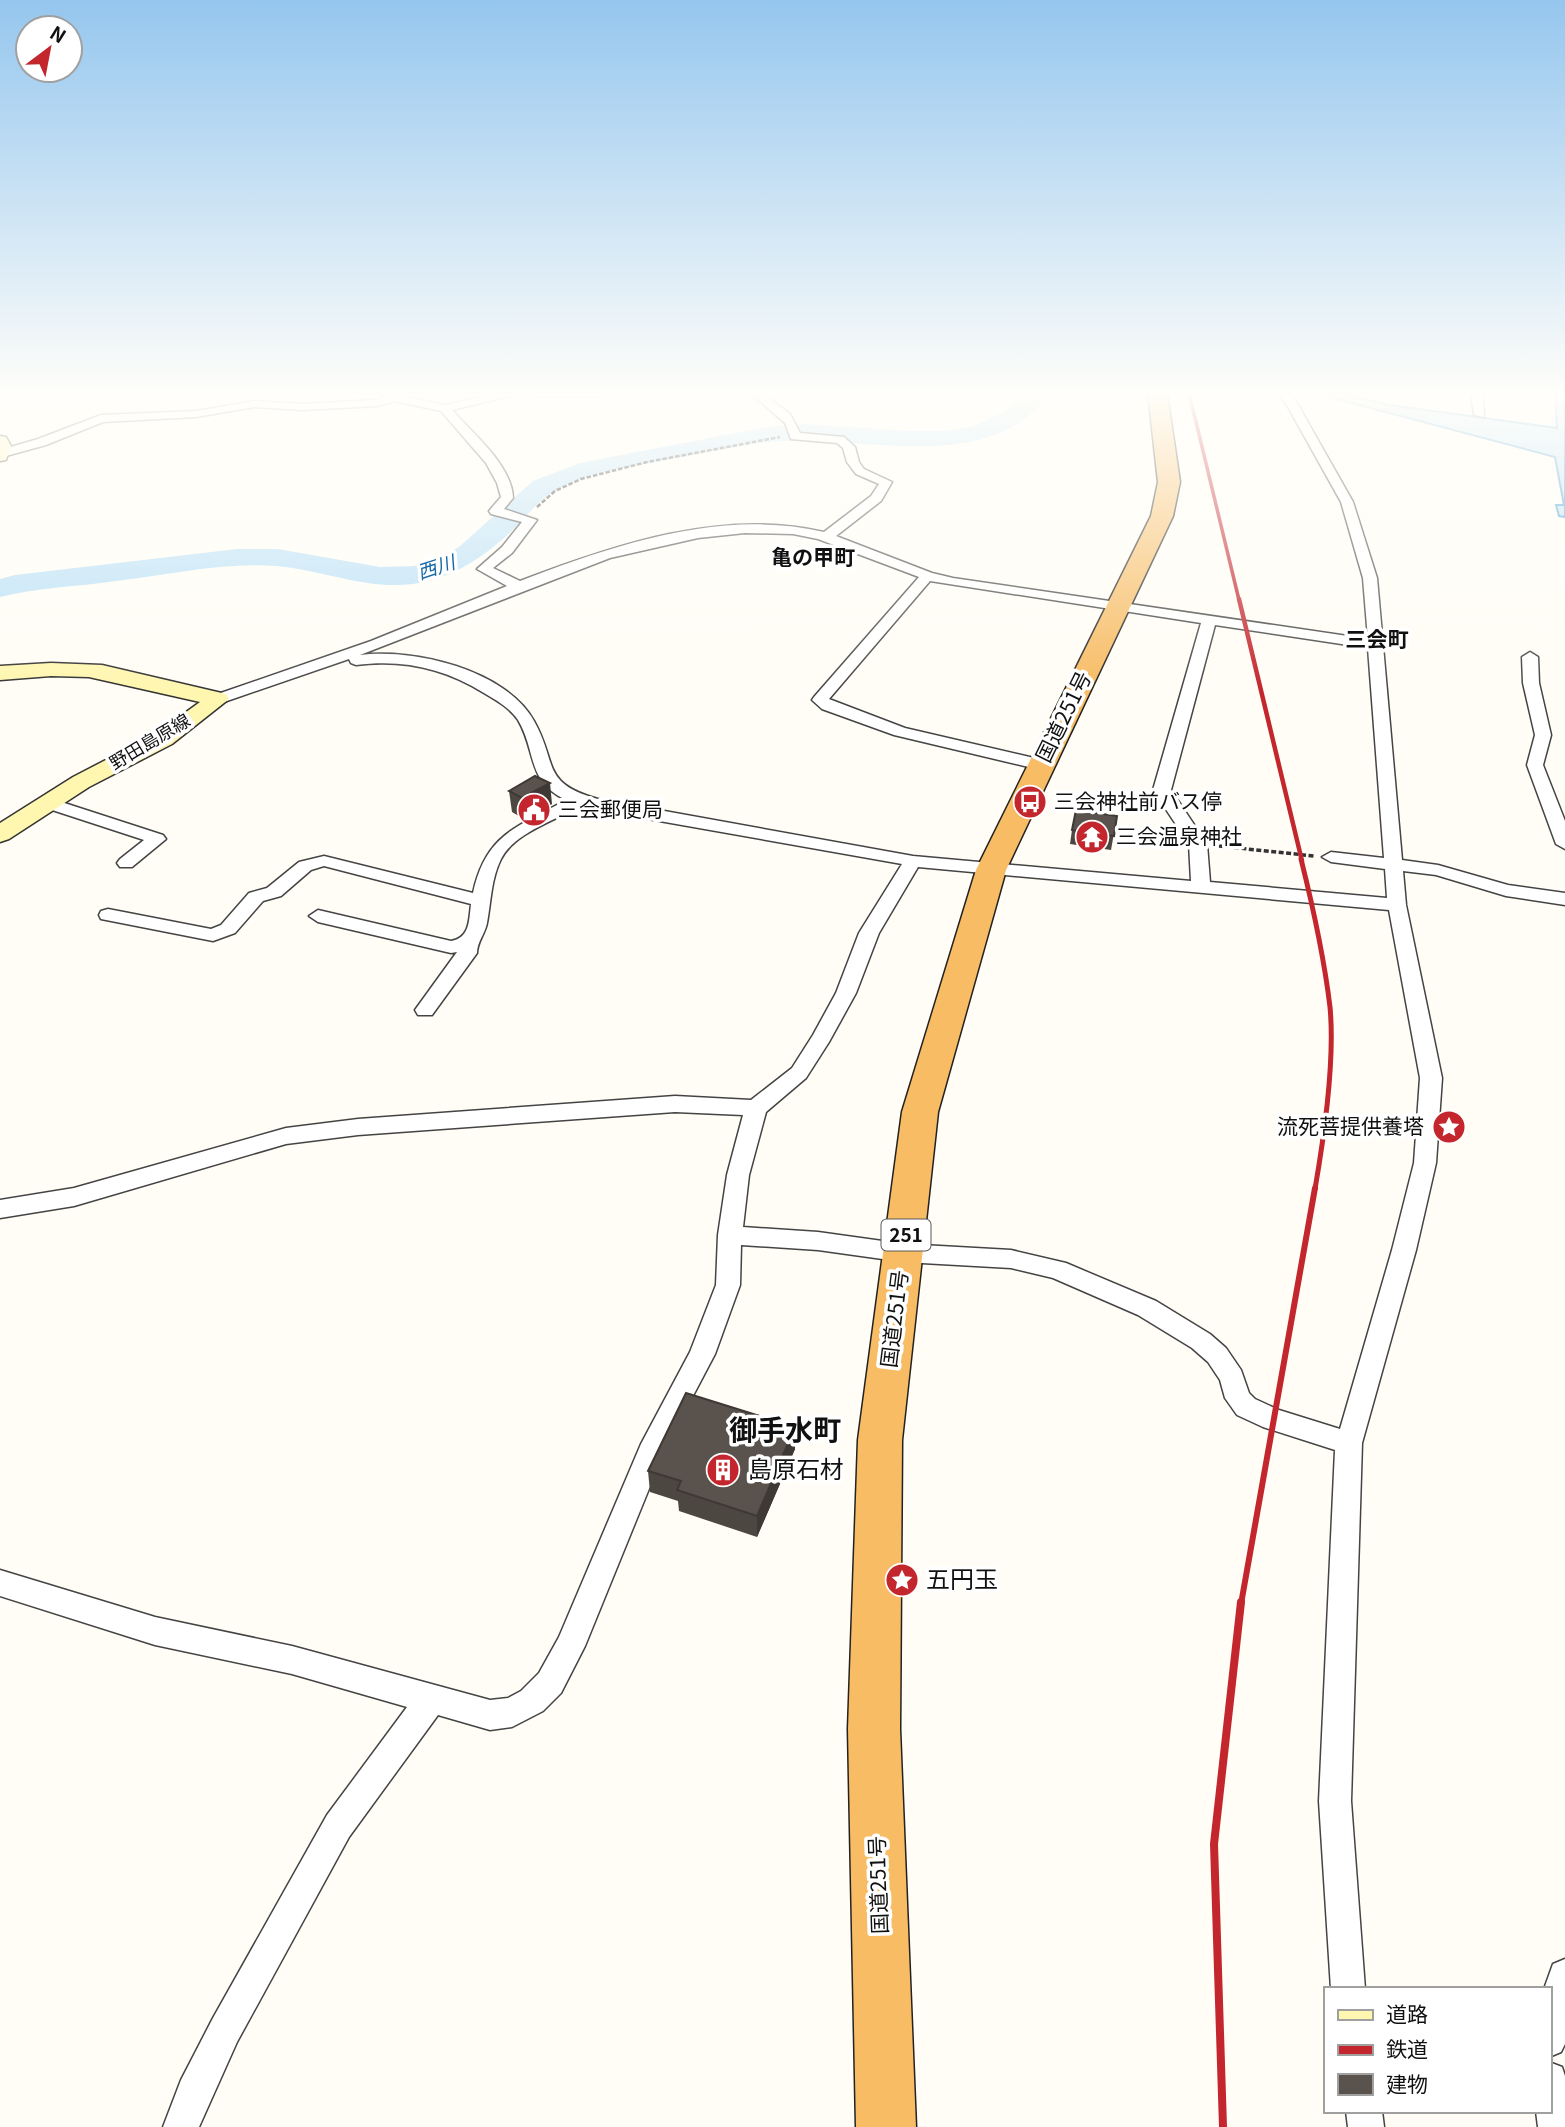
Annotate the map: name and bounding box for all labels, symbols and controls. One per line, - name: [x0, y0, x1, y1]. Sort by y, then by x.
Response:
- north arrow: [14, 14, 84, 84]
- text: N: [46, 18, 72, 49]
- district label: 亀の甲町: [771, 541, 855, 571]
- water label: 西川: [413, 546, 460, 584]
- district label: 三会町: [1346, 623, 1409, 653]
- street label: 国道251号: [1027, 666, 1097, 767]
- street label: 野田島原線: [104, 706, 194, 775]
- bus stop icon: 三会神社前バス停: [1011, 783, 1049, 821]
- place label: 三会神社前バス停: [1054, 785, 1222, 815]
- public building icon: 三会郵便局: [515, 791, 553, 829]
- place label: 三会郵便局: [558, 793, 663, 823]
- temple icon: 三会温泉神社: [1073, 818, 1111, 856]
- place label: 三会温泉神社: [1116, 820, 1242, 850]
- place icon: 流死菩提供養塔: [1430, 1108, 1468, 1146]
- place label: 流死菩提供養塔: [1277, 1110, 1424, 1140]
- road number: 251: [881, 1219, 930, 1250]
- street label: 国道251号: [872, 1268, 914, 1369]
- district label: 御手水町: [729, 1408, 841, 1448]
- place label: 島原石材: [748, 1450, 844, 1485]
- building icon: 島原石材: [704, 1451, 742, 1489]
- place label: 五円玉: [926, 1560, 998, 1595]
- place icon: 五円玉: [883, 1561, 921, 1599]
- street label: 国道251号: [860, 1836, 894, 1935]
- legend: [1324, 1987, 1551, 2113]
- text: 道路: [1386, 1998, 1428, 2028]
- text: 鉄道: [1386, 2033, 1428, 2063]
- text: 建物: [1386, 2068, 1428, 2098]

